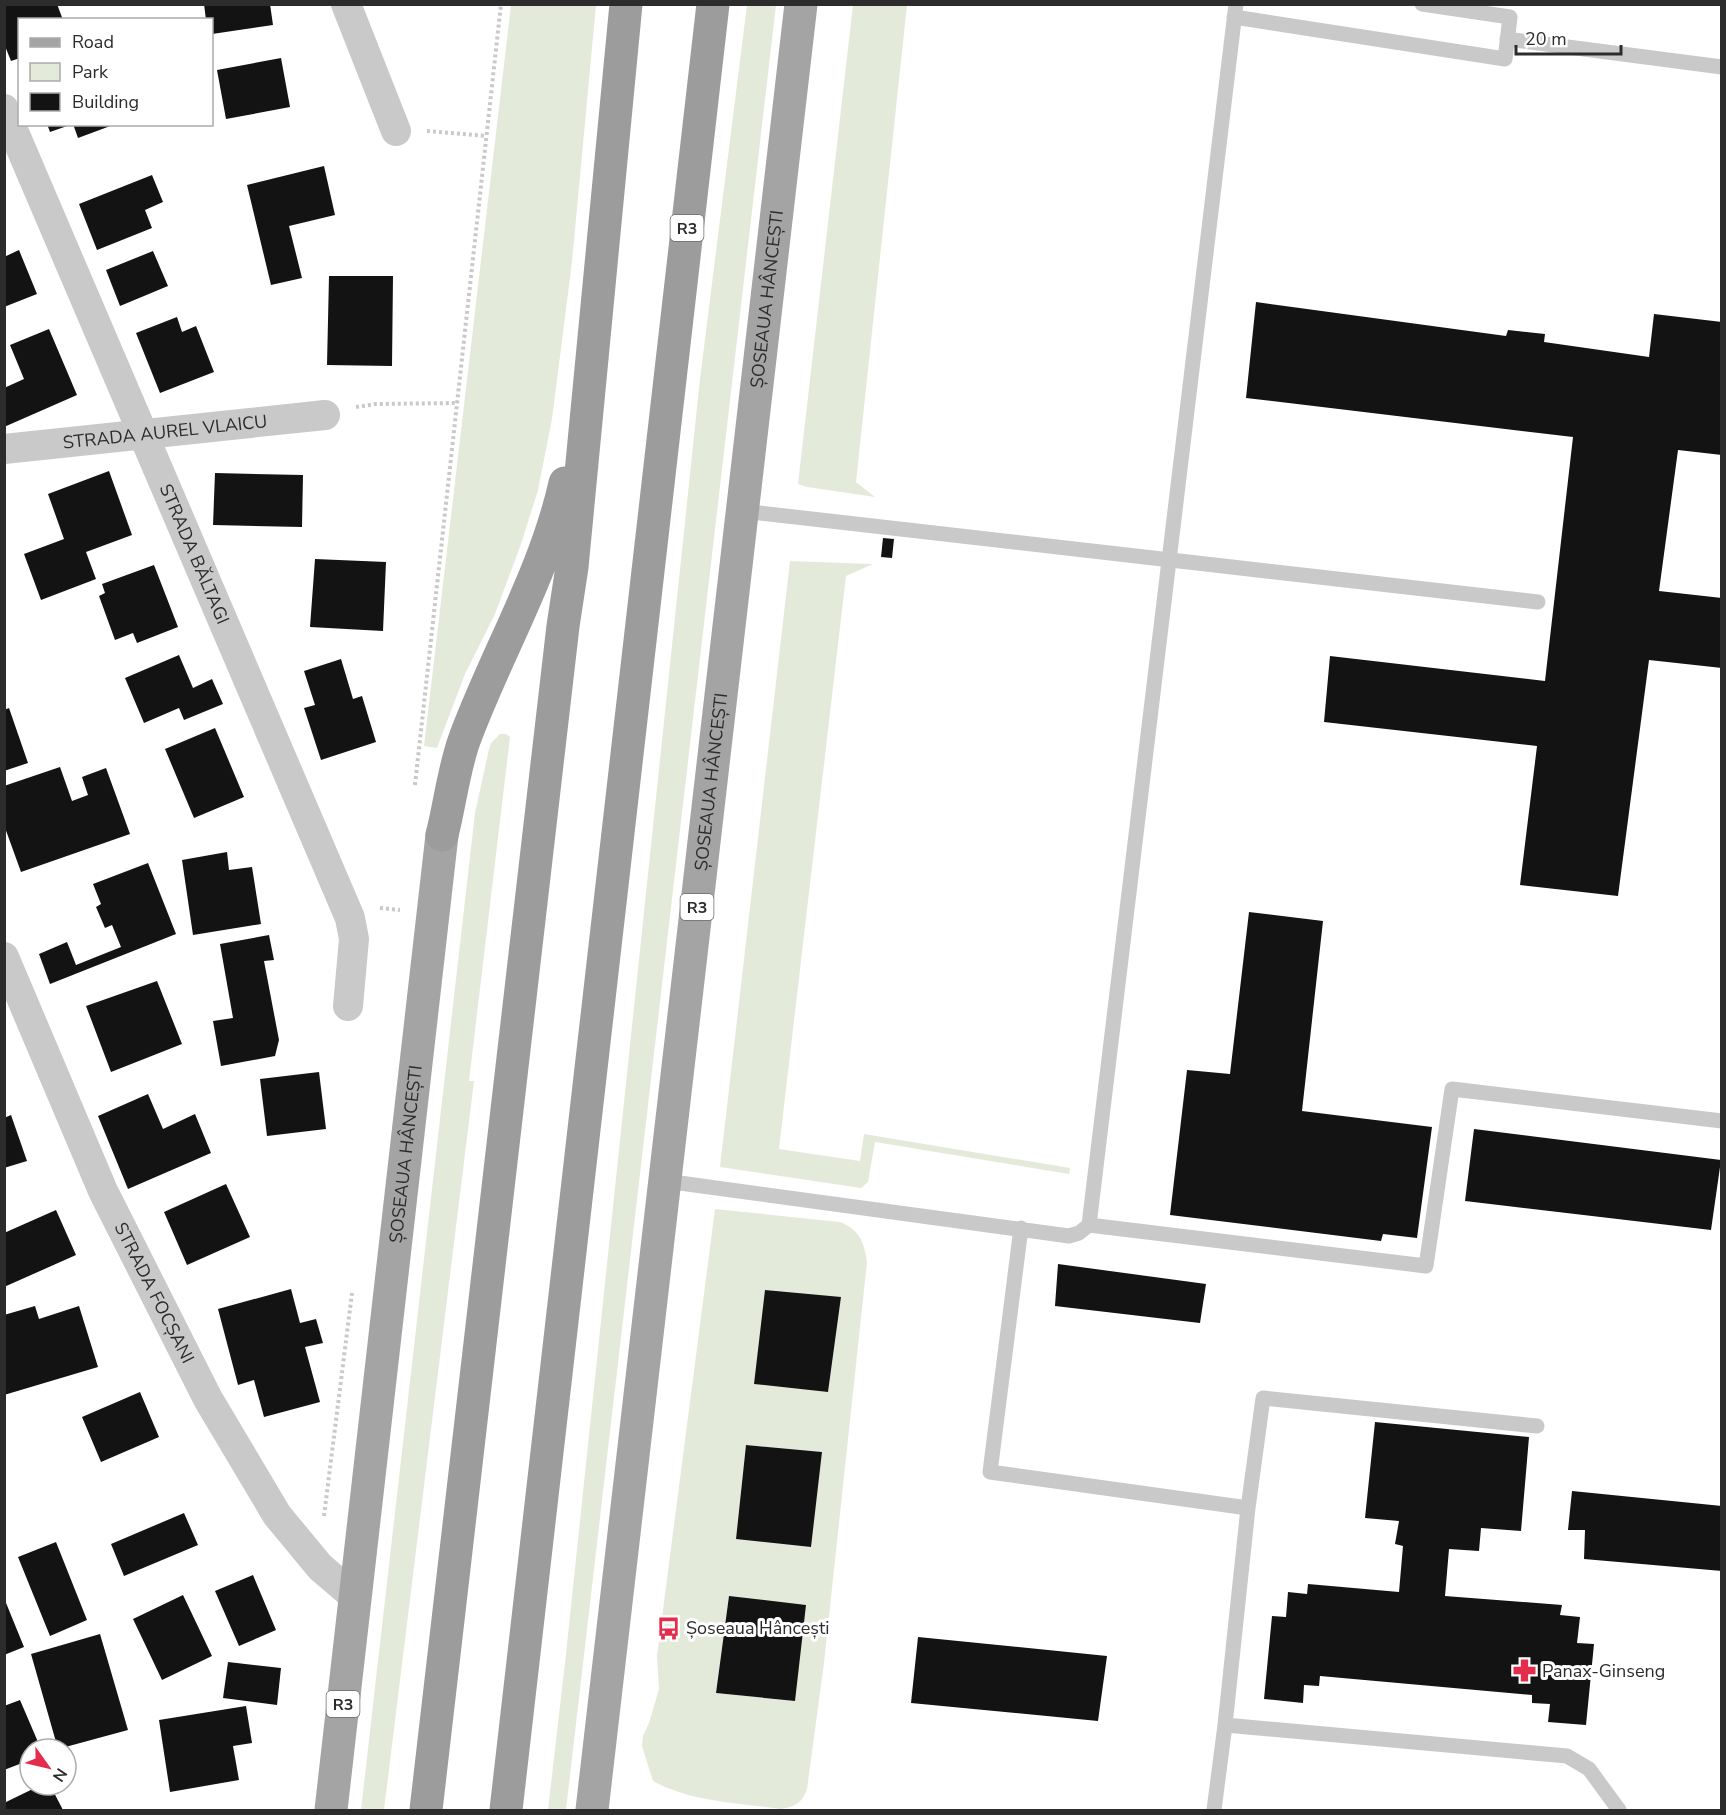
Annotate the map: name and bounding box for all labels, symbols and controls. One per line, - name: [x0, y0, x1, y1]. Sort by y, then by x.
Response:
- legend: [18, 18, 213, 126]
- scale bar: [1516, 18, 1621, 56]
- text: 20 m: [1525, 27, 1567, 51]
- text: Road: [72, 30, 114, 54]
- text: Park: [72, 60, 109, 84]
- text: Building: [72, 90, 139, 114]
- street label: ȘOSEAUA HÂNCEȘTI: [745, 209, 789, 389]
- road number: R3: [670, 215, 704, 241]
- street label: STRADA AUREL VLAICU: [62, 409, 269, 455]
- street label: STRADA BĂLTAGI: [154, 480, 235, 628]
- street label: ȘOSEAUA HÂNCEȘTI: [689, 692, 733, 872]
- road number: R3: [680, 894, 714, 920]
- street label: ȘOSEAUA HÂNCEȘTI: [384, 1064, 428, 1244]
- street label: STRADA FOCȘANI: [109, 1218, 200, 1367]
- bus stop icon: Șoseaua Hâncești: [655, 1615, 681, 1641]
- place label: Șoseaua Hâncești: [686, 1616, 829, 1640]
- pharmacy icon: Panax-Ginseng: [1511, 1658, 1537, 1684]
- place label: Panax-Ginseng: [1542, 1659, 1665, 1683]
- road number: R3: [326, 1691, 360, 1717]
- north arrow: [18, 1737, 78, 1797]
- text: N: [47, 1764, 72, 1786]

